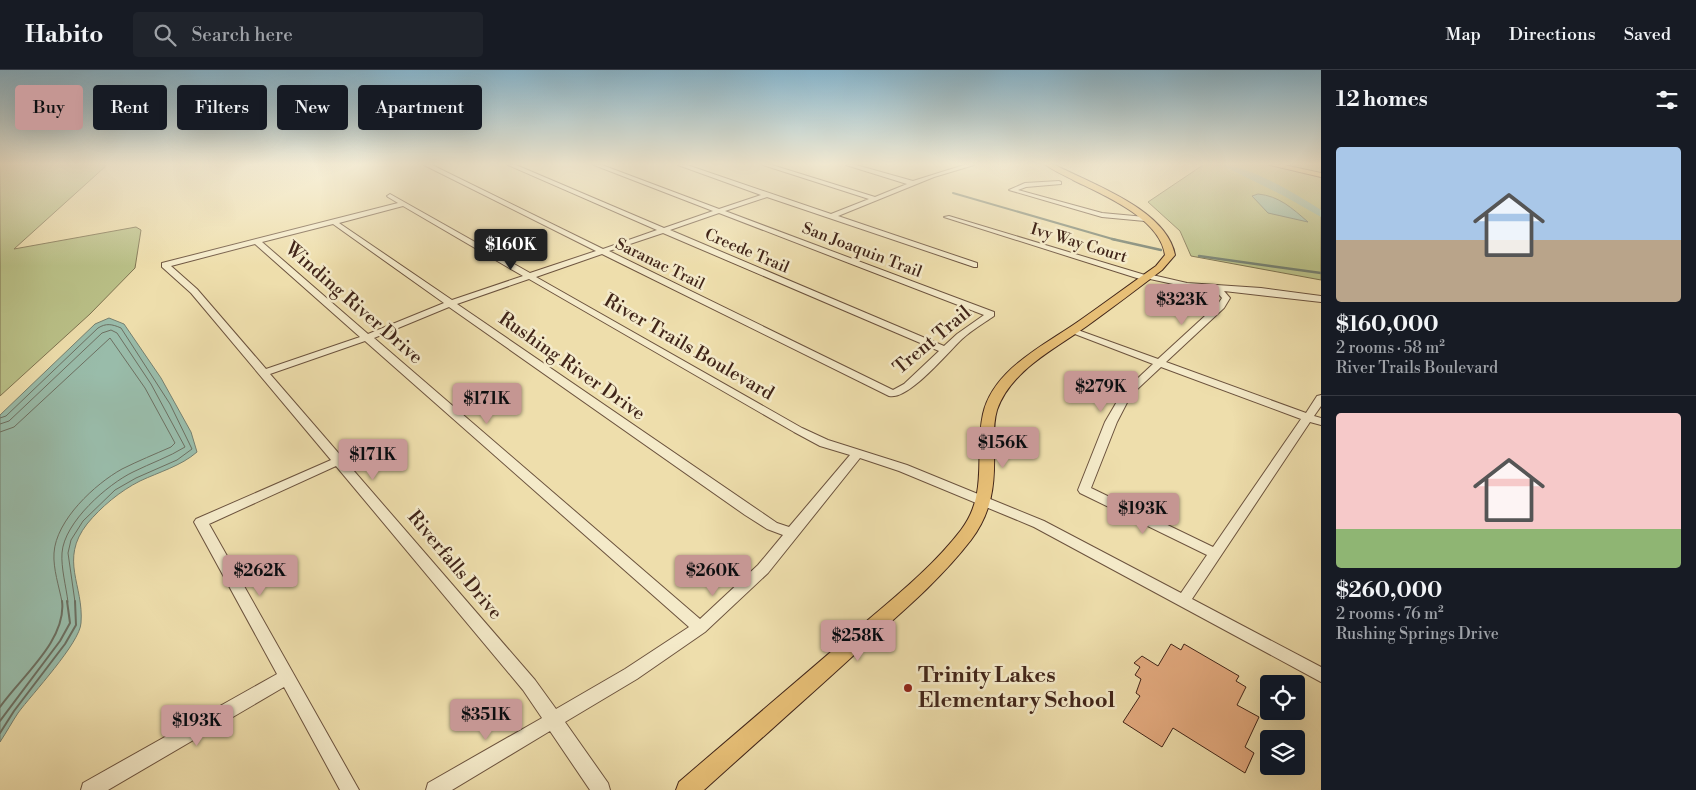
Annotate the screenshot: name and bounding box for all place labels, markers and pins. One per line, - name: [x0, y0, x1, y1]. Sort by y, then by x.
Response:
- pin: $160K: [476, 228, 546, 271]
- pin: $323K: [1147, 284, 1217, 326]
- pin: $279K: [1066, 370, 1136, 413]
- pin: $171K: [452, 382, 522, 425]
- pin: $156K: [968, 426, 1038, 469]
- pin: $171K: [338, 438, 408, 481]
- pin: $193K: [1108, 492, 1178, 535]
- pin: $262K: [225, 554, 295, 597]
- pin: $260K: [678, 554, 748, 597]
- pin: $258K: [823, 620, 893, 662]
- place label: Trinity Lakes Elementary School: [918, 662, 1115, 714]
- marker: Trinity Lakes Elementary School: [902, 682, 914, 694]
- pin: $351K: [451, 698, 521, 741]
- pin: $193K: [162, 704, 232, 747]

